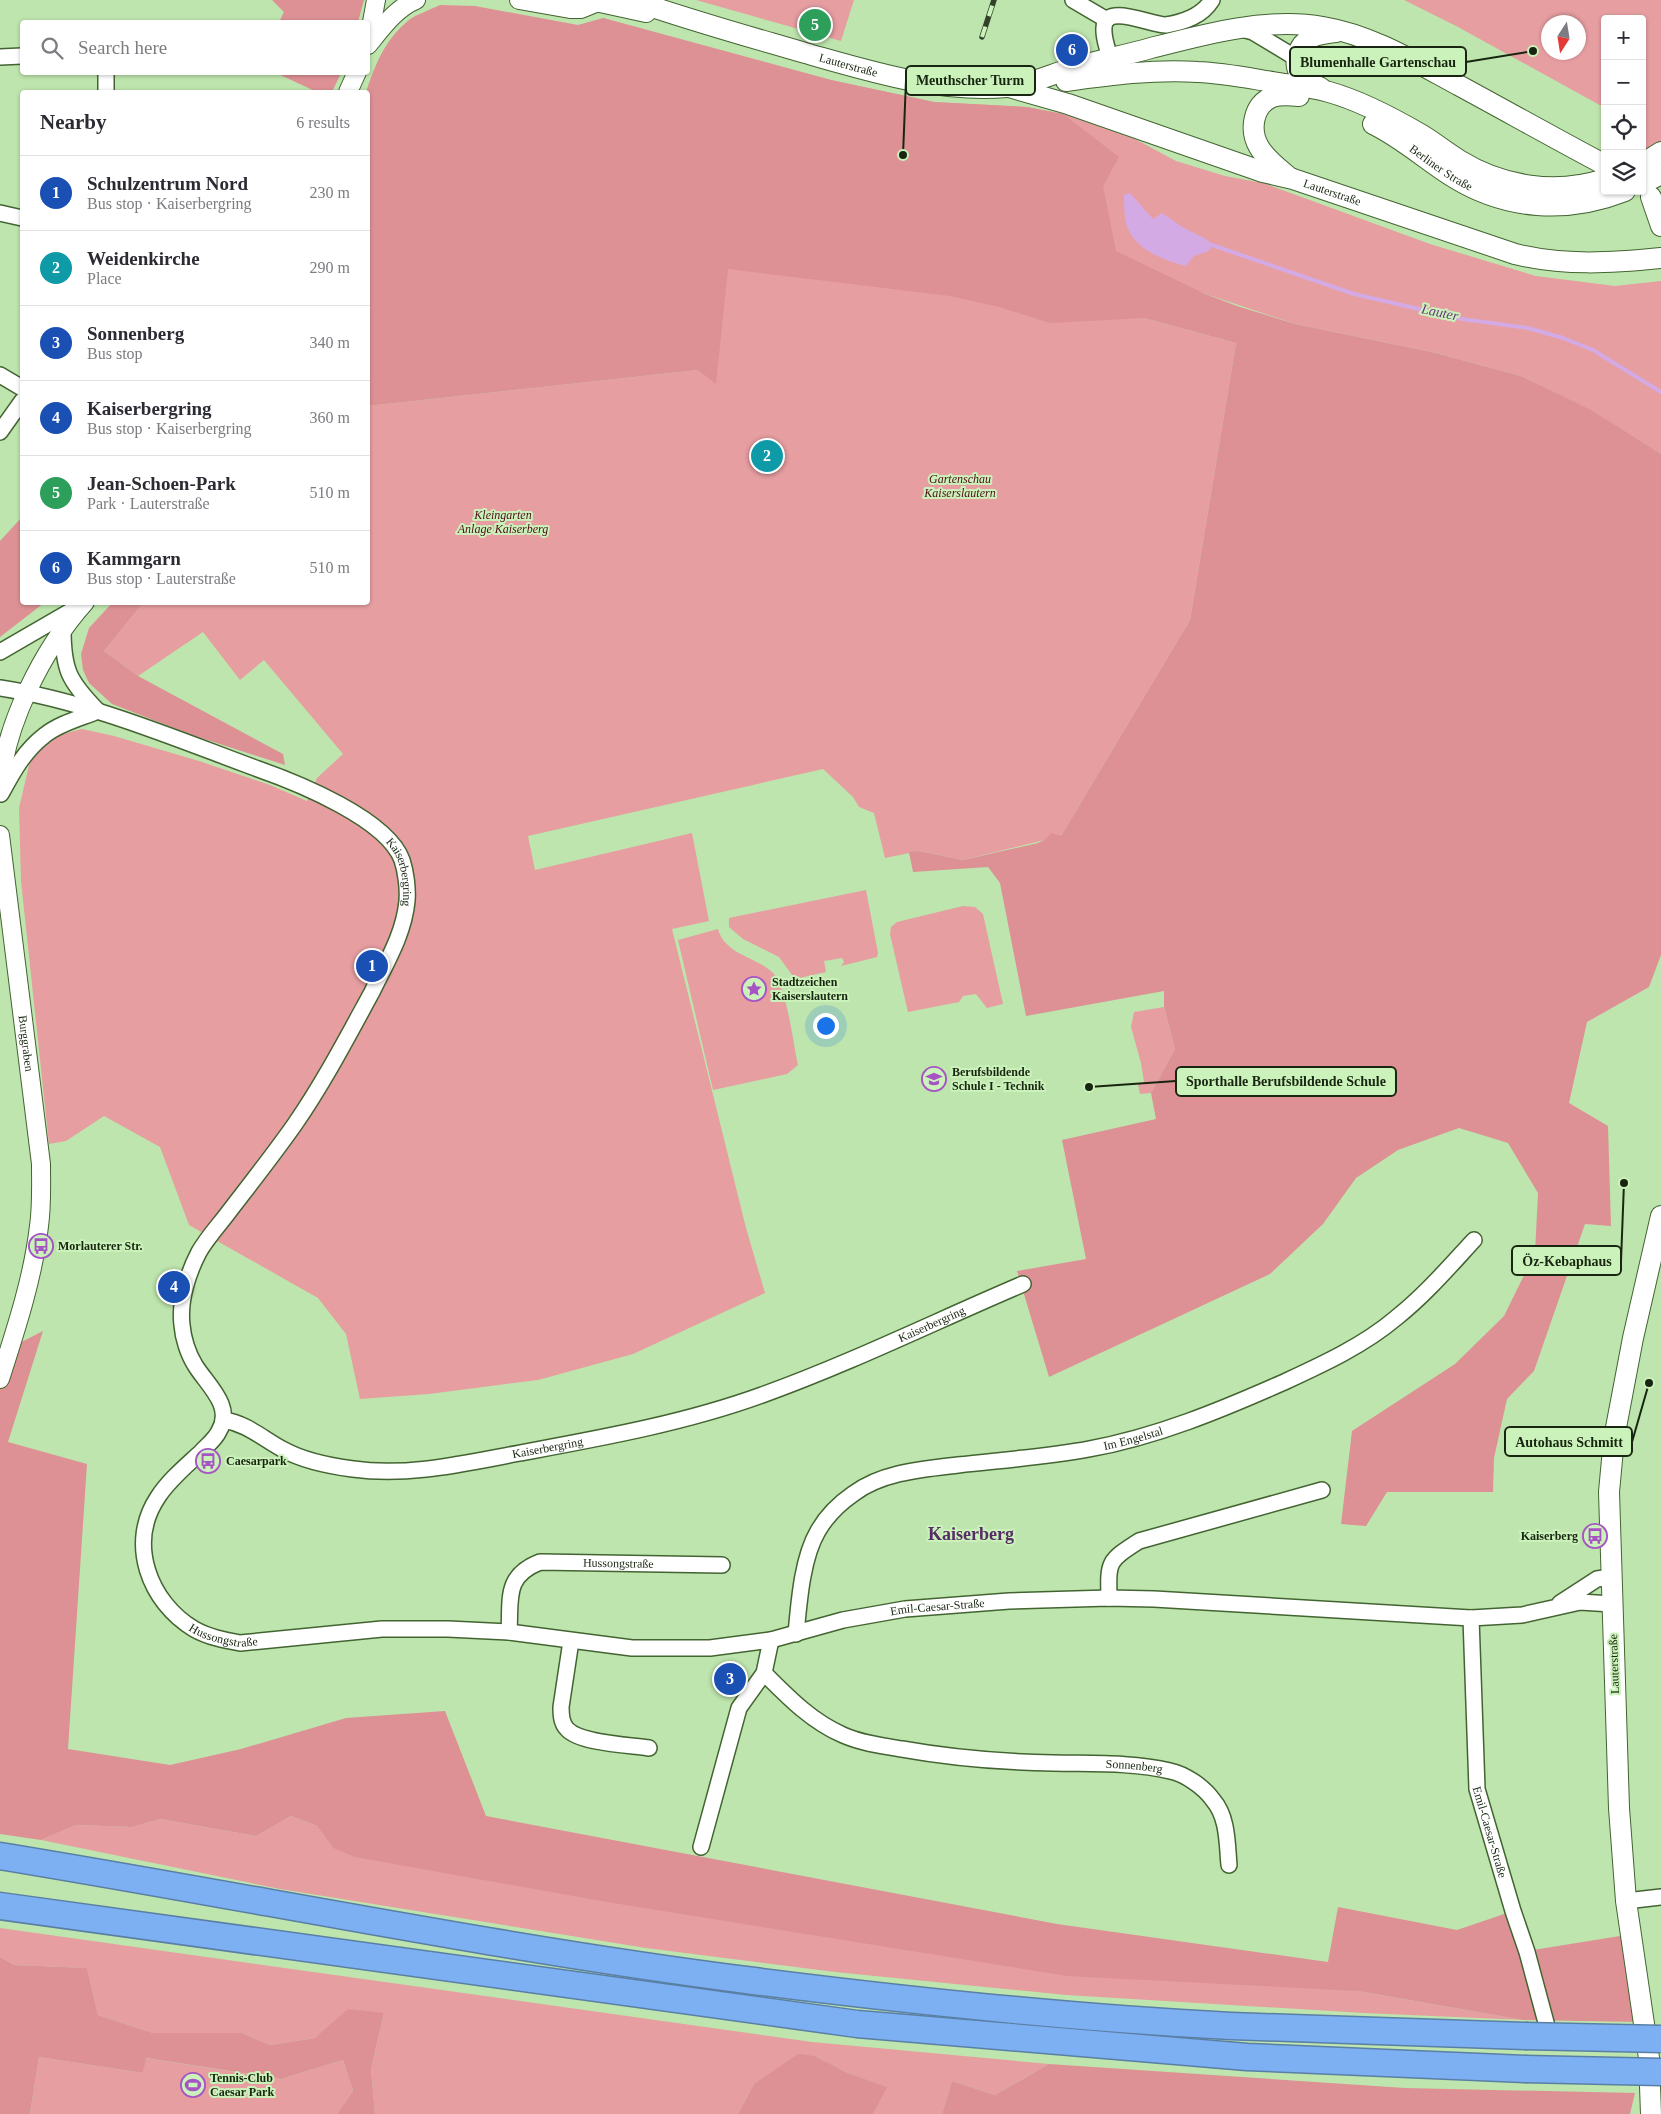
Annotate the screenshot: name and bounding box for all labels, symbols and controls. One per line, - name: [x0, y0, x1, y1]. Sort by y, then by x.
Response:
- pin: 5: [799, 6, 831, 44]
- north arrow: [1541, 15, 1586, 60]
- map controls: [1601, 15, 1646, 195]
- button: +: [1601, 15, 1646, 60]
- search box: [20, 20, 370, 75]
- pin: 6: [1056, 31, 1088, 69]
- icon: search: [38, 34, 66, 62]
- text: Search here: [78, 37, 167, 58]
- callout: Blumenhalle Gartenschau: [1290, 47, 1466, 76]
- street label: Lauterstraße: [817, 50, 879, 80]
- text: Blumenhalle Gartenschau: [1300, 55, 1456, 70]
- button: −: [1601, 60, 1646, 105]
- callout: Meuthscher Turm: [906, 66, 1035, 95]
- text: Meuthscher Turm: [916, 73, 1024, 88]
- button: locate: [1601, 105, 1646, 150]
- text: Nearby: [40, 110, 107, 134]
- text: 6 results: [296, 114, 350, 131]
- street label: Berliner Straße: [1407, 142, 1475, 194]
- button: layers: [1601, 150, 1646, 195]
- text: Schulzentrum Nord: [87, 173, 248, 194]
- street label: Lauterstraße: [1301, 176, 1363, 208]
- text: 1: [52, 184, 60, 201]
- text: 230 m: [310, 184, 350, 201]
- text: Bus stop · Kaiserbergring: [87, 195, 252, 212]
- text: Weidenkirche: [87, 248, 200, 269]
- text: 2: [52, 259, 60, 276]
- text: 290 m: [310, 259, 350, 276]
- text: Place: [87, 270, 122, 287]
- water label: Lauter: [1419, 301, 1460, 324]
- text: Sonnenberg: [87, 323, 184, 344]
- text: 3: [52, 334, 60, 351]
- text: 340 m: [310, 334, 350, 351]
- text: Bus stop: [87, 345, 143, 362]
- text: Kaiserbergring: [87, 398, 212, 419]
- text: 4: [52, 409, 60, 426]
- text: 360 m: [310, 409, 350, 426]
- text: Bus stop · Kaiserbergring: [87, 420, 252, 437]
- pin: 2: [751, 437, 783, 475]
- park label: Gartenschau Kaiserslautern: [923, 472, 996, 500]
- text: Jean-Schoen-Park: [87, 473, 236, 494]
- text: 5: [52, 484, 60, 501]
- text: 510 m: [310, 484, 350, 501]
- text: Park · Lauterstraße: [87, 495, 210, 512]
- park label: Kleingarten Anlage Kaiserberg: [457, 508, 548, 536]
- text: Kammgarn: [87, 548, 181, 569]
- text: 6: [52, 559, 60, 576]
- text: 510 m: [310, 559, 350, 576]
- text: Bus stop · Lauterstraße: [87, 570, 236, 587]
- street label: Kaiserbergring: [383, 835, 414, 907]
- pin: 1: [356, 947, 388, 985]
- place label: Stadtzeichen Kaiserslautern: [772, 975, 848, 1003]
- place icon: Stadtzeichen Kaiserslautern: [741, 976, 767, 1002]
- your location: [813, 1013, 839, 1039]
- street label: Burggraben: [16, 1015, 36, 1072]
- place label: Berufsbildende Schule I - Technik: [952, 1065, 1045, 1093]
- school or university icon: Berufsbildende Schule I - Technik: [921, 1066, 947, 1092]
- callout: Sporthalle Berufsbildende Schule: [1176, 1067, 1396, 1096]
- text: Sporthalle Berufsbildende Schule: [1186, 1074, 1386, 1089]
- bus stop icon: Morlauterer Str.: [28, 1233, 54, 1259]
- place label: Morlauterer Str.: [58, 1239, 142, 1253]
- callout: Öz-Kebaphaus: [1512, 1246, 1621, 1275]
- text: Öz-Kebaphaus: [1522, 1253, 1612, 1269]
- pin: 4: [158, 1268, 190, 1306]
- street label: Kaiserbergring: [896, 1303, 967, 1345]
- street label: Im Engelstal: [1102, 1423, 1165, 1453]
- callout: Autohaus Schmitt: [1505, 1427, 1632, 1456]
- street label: Kaiserbergring: [511, 1434, 584, 1461]
- text: Autohaus Schmitt: [1515, 1435, 1623, 1450]
- bus stop icon: Caesarpark: [195, 1448, 221, 1474]
- place label: Caesarpark: [226, 1454, 287, 1468]
- bus stop icon: Kaiserberg: [1582, 1523, 1608, 1549]
- district label: Kaiserberg: [928, 1524, 1014, 1544]
- place label: Kaiserberg: [1521, 1529, 1578, 1543]
- street label: Hussongstraße: [583, 1556, 654, 1571]
- street label: Emil-Caesar-Straße: [889, 1596, 985, 1618]
- street label: Hussongstraße: [186, 1621, 258, 1650]
- street label: Lauterstraße: [1606, 1634, 1622, 1694]
- pin: 3: [714, 1660, 746, 1698]
- street label: Sonnenberg: [1106, 1757, 1164, 1776]
- street label: Emil-Caesar-Straße: [1470, 1785, 1510, 1879]
- place label: Tennis-Club Caesar Park: [210, 2071, 274, 2099]
- sports icon: Tennis-Club Caesar Park: [180, 2072, 206, 2098]

